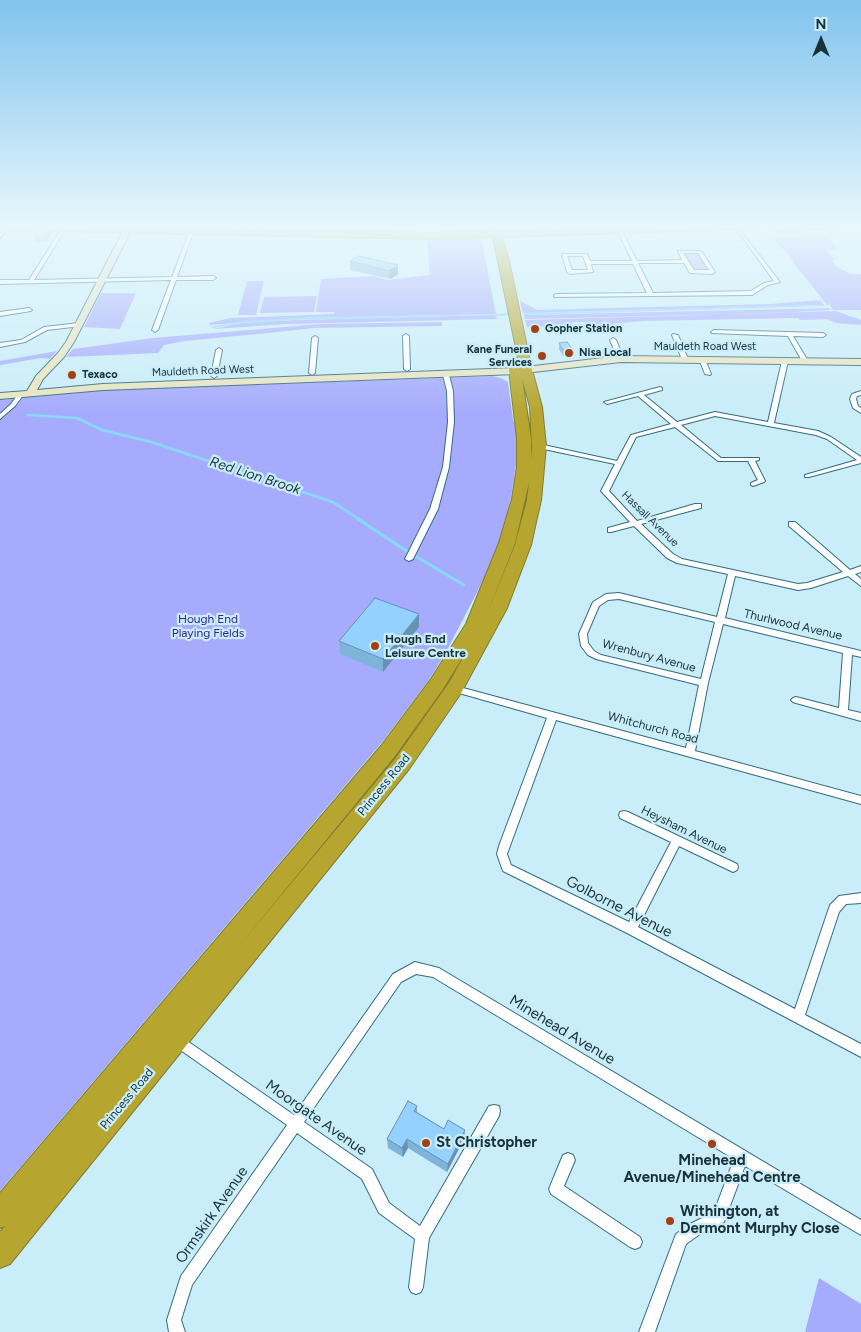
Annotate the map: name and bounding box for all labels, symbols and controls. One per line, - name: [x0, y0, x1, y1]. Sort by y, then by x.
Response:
- north arrow: [796, 15, 846, 65]
- text: N: [816, 16, 826, 33]
- place label: Gopher Station: [545, 322, 622, 336]
- marker: Gopher Station: [529, 323, 541, 335]
- street label: Mauldeth Road West: [654, 340, 756, 354]
- place label: Kane Funeral Services: [467, 343, 532, 369]
- place label: Nisa Local: [579, 346, 631, 360]
- marker: Nisa Local: [563, 347, 575, 359]
- marker: Kane Funeral Services: [536, 350, 548, 362]
- street label: Mauldeth Road West: [152, 363, 254, 379]
- place label: Texaco: [82, 368, 118, 382]
- marker: Texaco: [66, 369, 78, 381]
- water label: Red Lion Brook: [208, 453, 302, 499]
- street label: Hassall Avenue: [619, 488, 681, 550]
- street label: Thurlwood Avenue: [742, 607, 844, 643]
- park label: Hough End Playing Fields: [172, 612, 244, 640]
- place label: Hough End Leisure Centre: [385, 632, 466, 660]
- street label: Wrenbury Avenue: [601, 637, 697, 675]
- marker: Hough End Leisure Centre: [369, 640, 381, 652]
- street label: Whitchurch Road: [606, 709, 700, 747]
- street label: Princess Road: [355, 751, 413, 819]
- street label: Heysham Avenue: [639, 803, 729, 857]
- street label: Golborne Avenue: [563, 872, 675, 942]
- street label: Minehead Avenue: [506, 991, 618, 1069]
- street label: Princess Road: [97, 1066, 157, 1132]
- street label: Moorgate Avenue: [262, 1076, 370, 1160]
- place label: St Christopher: [436, 1134, 537, 1152]
- marker: St Christopher: [420, 1137, 432, 1149]
- marker: Minehead Avenue/Minehead Centre: [706, 1138, 718, 1150]
- place label: Minehead Avenue/Minehead Centre: [623, 1152, 801, 1187]
- street label: Ormskirk Avenue: [172, 1163, 252, 1267]
- place label: Withington, at Dermont Murphy Close: [680, 1203, 840, 1238]
- marker: Withington, at Dermont Murphy Close: [664, 1215, 676, 1227]

